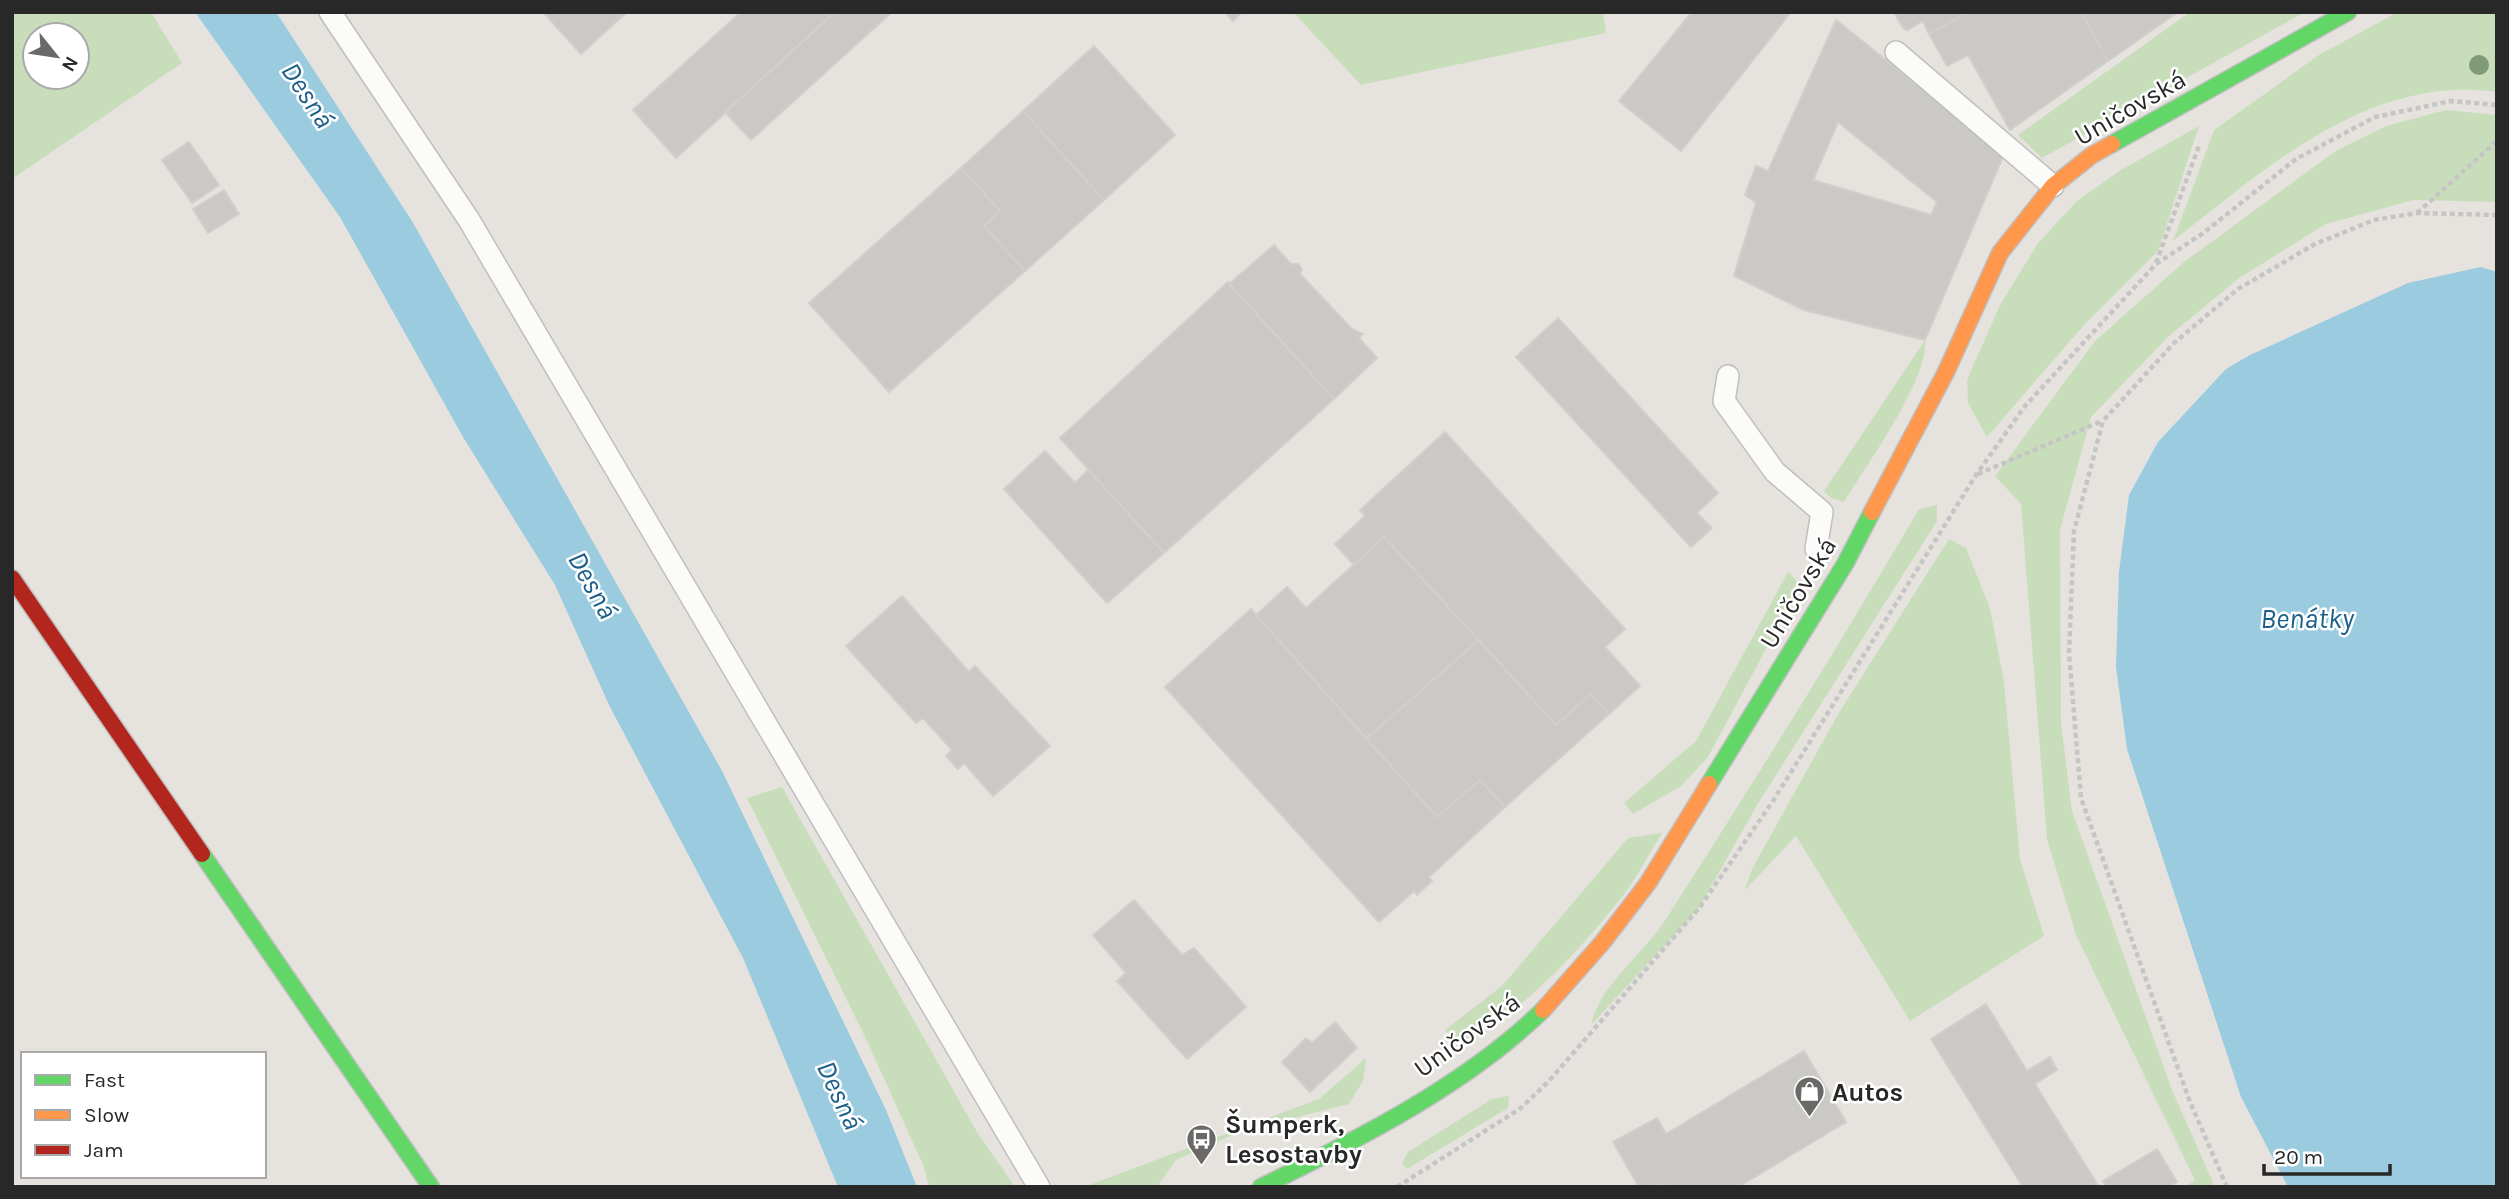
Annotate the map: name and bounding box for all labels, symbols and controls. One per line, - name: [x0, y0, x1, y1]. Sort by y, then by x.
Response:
- north arrow: [21, 21, 91, 91]
- text: N: [57, 53, 83, 75]
- water label: Desná: [275, 56, 341, 134]
- street label: Uničovská: [2069, 64, 2191, 152]
- street label: Uničovská: [1753, 532, 1843, 654]
- water label: Desná: [561, 545, 625, 625]
- water label: Benátky: [2260, 602, 2355, 635]
- street label: Uničovská: [1408, 986, 1526, 1084]
- legend: [21, 1052, 266, 1178]
- water label: Desná: [810, 1055, 870, 1135]
- text: Fast: [84, 1068, 125, 1092]
- shop icon: Autos: [1792, 1075, 1826, 1119]
- place label: Autos: [1832, 1077, 1903, 1108]
- text: Slow: [84, 1103, 129, 1127]
- place label: Šumperk, Lesostavby: [1225, 1108, 1362, 1170]
- bus stop icon: Šumperk, Lesostavby: [1185, 1122, 1219, 1166]
- scale bar: [2264, 1132, 2390, 1176]
- text: Jam: [84, 1138, 124, 1162]
- text: 20 m: [2274, 1145, 2323, 1169]

